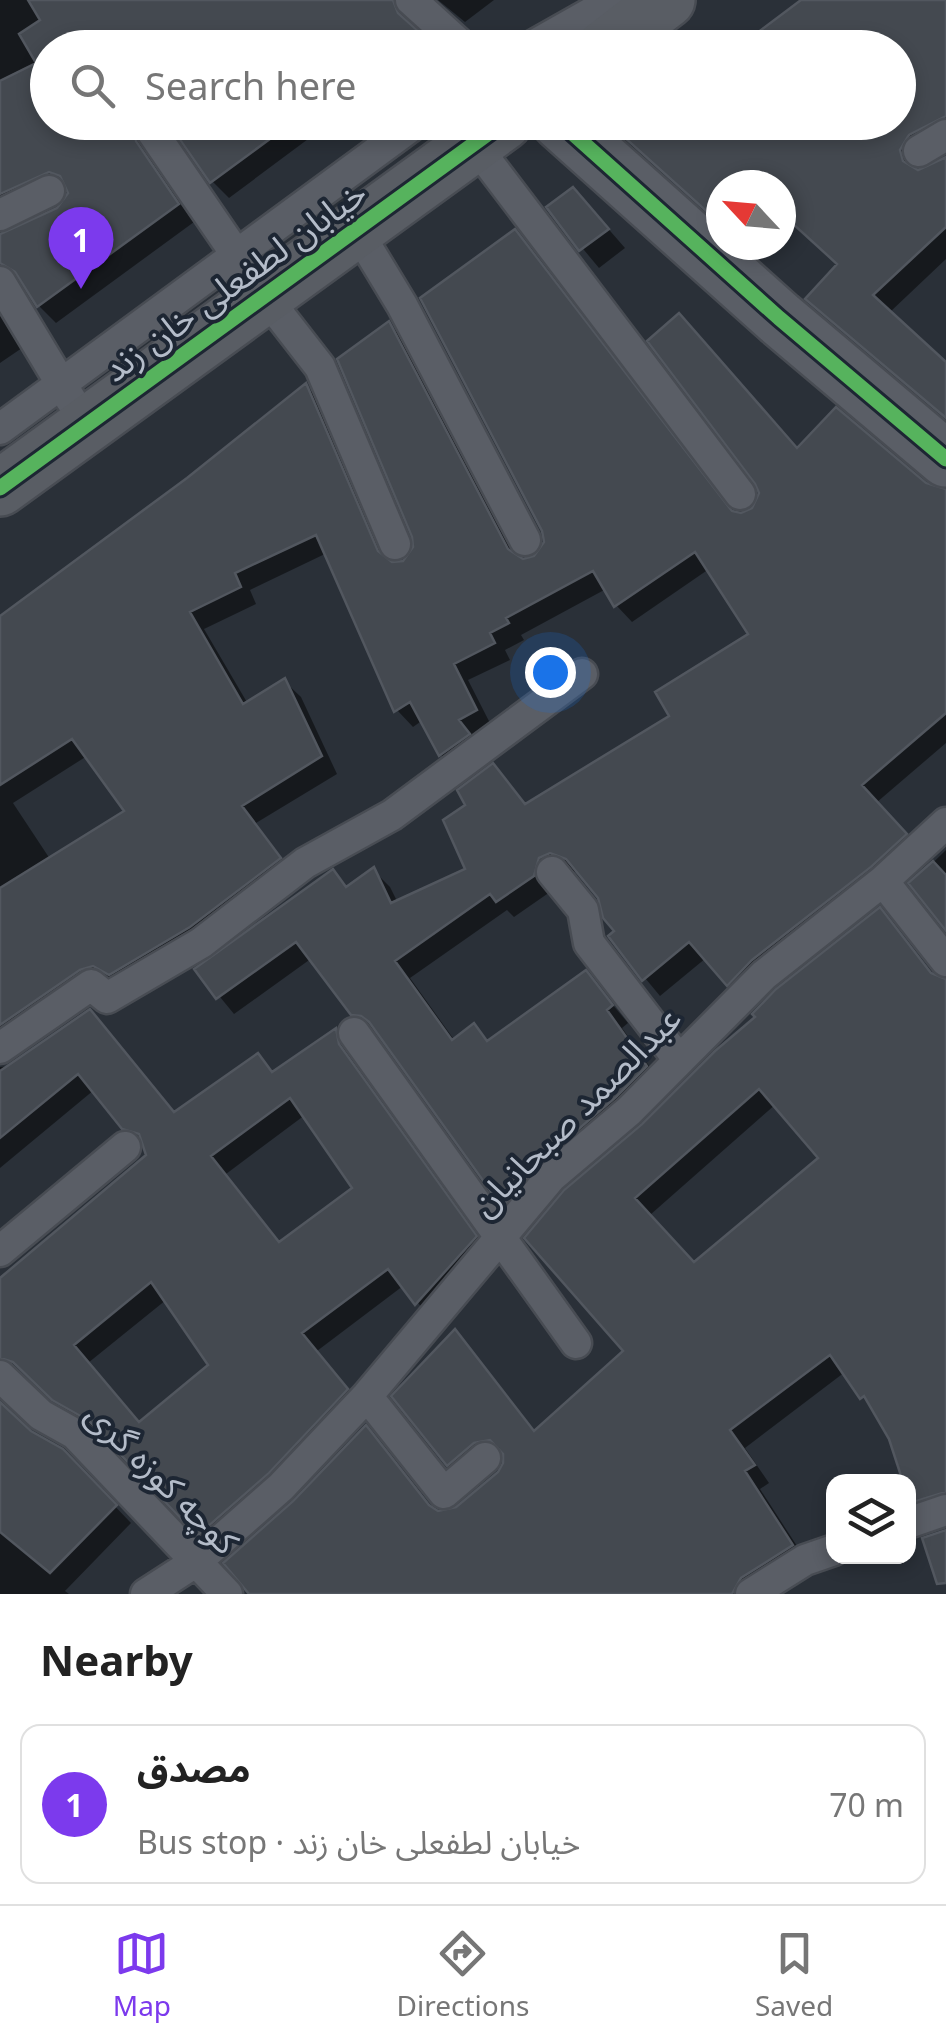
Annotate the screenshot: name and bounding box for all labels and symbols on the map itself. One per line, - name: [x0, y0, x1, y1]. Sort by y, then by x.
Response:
- street label: خیابان لطفعلی خان زند: [93, 168, 375, 392]
- north arrow: [706, 170, 796, 260]
- pin: 1: [48, 206, 114, 289]
- your location: [525, 647, 576, 698]
- street label: عبدالصمد صبحانیان: [460, 995, 690, 1225]
- street label: کوچه کوزه گری: [76, 1390, 250, 1564]

